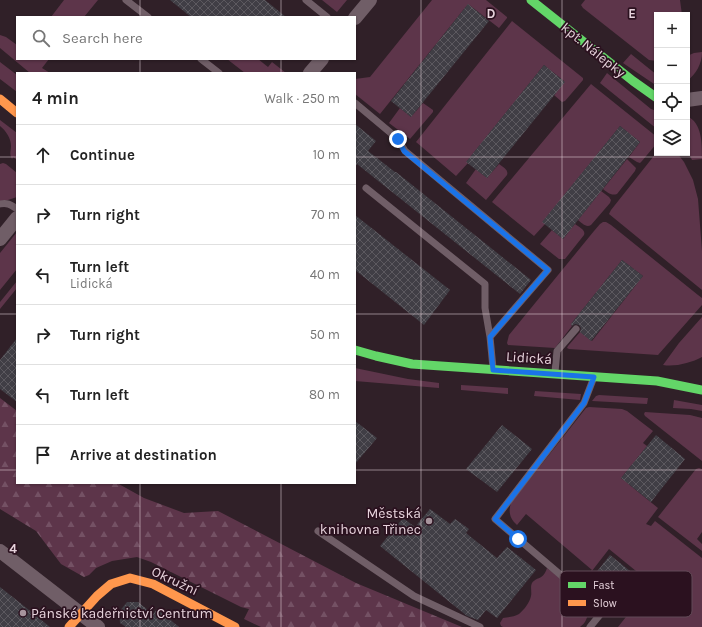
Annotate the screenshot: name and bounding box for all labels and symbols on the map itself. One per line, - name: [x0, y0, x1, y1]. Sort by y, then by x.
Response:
- text: D: [487, 6, 496, 21]
- text: E: [628, 6, 636, 21]
- street label: kpt. Nálepky: [557, 19, 629, 81]
- route end: [389, 130, 407, 148]
- street label: Lidická: [505, 348, 553, 368]
- place label: Městská knihovna Třinec: [320, 505, 421, 538]
- marker: Městská knihovna Třinec: [424, 516, 434, 526]
- route start: [509, 530, 527, 548]
- text: 4: [9, 541, 17, 556]
- street label: Okružní: [149, 563, 202, 600]
- legend: [560, 571, 692, 617]
- text: Fast: [593, 579, 614, 592]
- text: Slow: [593, 597, 617, 610]
- place label: Pánské kadeřnictví Centrum: [31, 605, 213, 622]
- marker: Pánské kadeřnictví Centrum: [18, 608, 28, 618]

